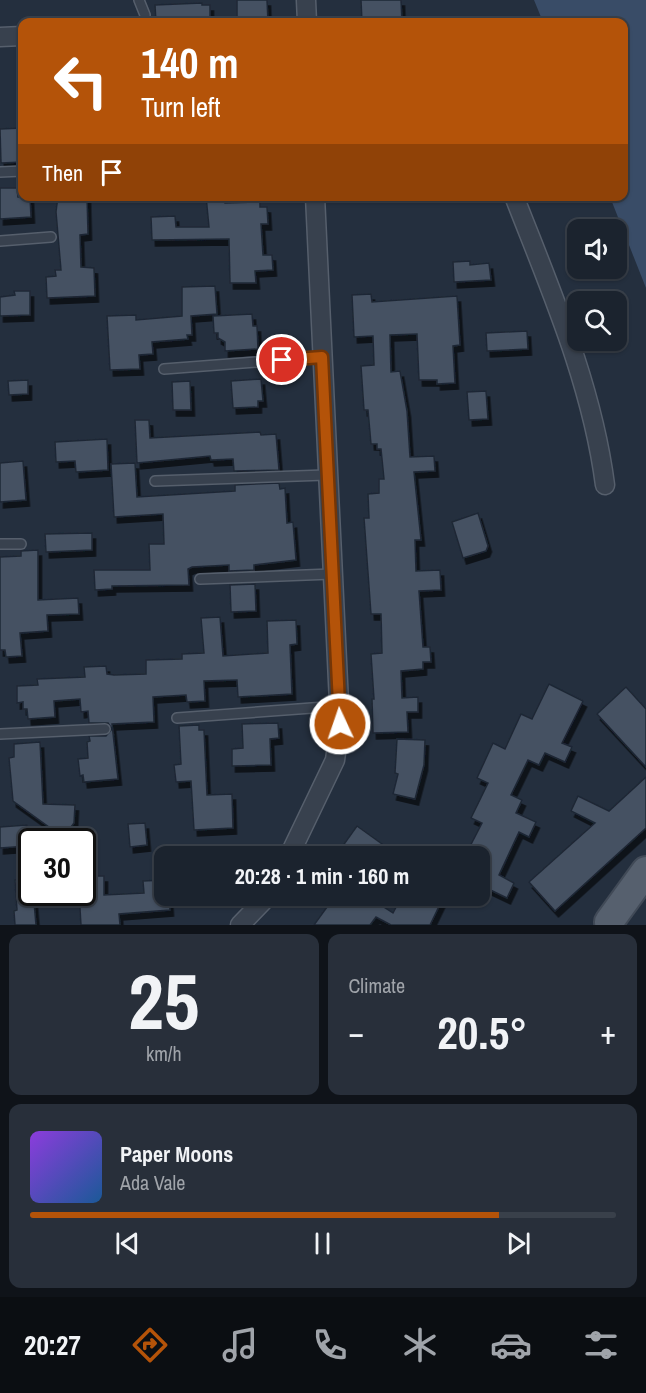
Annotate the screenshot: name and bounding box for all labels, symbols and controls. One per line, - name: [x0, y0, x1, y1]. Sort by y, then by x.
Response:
- text: 140 m: [141, 35, 239, 91]
- icon: left: [42, 42, 120, 120]
- text: Turn left: [141, 89, 220, 125]
- icon: arrive: [95, 156, 128, 189]
- text: Then: [42, 158, 83, 188]
- map controls: [567, 219, 627, 351]
- button: sound: [567, 219, 627, 279]
- button: search: [567, 291, 627, 351]
- pin: [256, 334, 307, 385]
- icon: arrive: [265, 343, 298, 376]
- position arrow: [308, 692, 372, 756]
- speed limit sign: 30: [18, 828, 96, 906]
- text: 20:28 · 1 min · 160 m: [235, 861, 409, 891]
- text: 25: [128, 948, 199, 1053]
- text: Climate: [349, 972, 405, 999]
- text: 20.5°: [437, 1002, 527, 1063]
- text: −: [349, 1010, 364, 1054]
- text: +: [600, 1010, 616, 1054]
- text: km/h: [146, 1040, 182, 1067]
- text: Paper Moons: [120, 1139, 233, 1169]
- text: Ada Vale: [120, 1169, 185, 1196]
- icon: previous: [111, 1227, 144, 1260]
- icon: pause: [306, 1227, 339, 1260]
- icon: next: [502, 1227, 535, 1260]
- icon: directions: [129, 1324, 171, 1366]
- icon: music: [219, 1324, 261, 1366]
- icon: phone: [309, 1324, 351, 1366]
- icon: climate: [399, 1324, 441, 1366]
- icon: car: [490, 1324, 532, 1366]
- icon: filters: [580, 1324, 622, 1366]
- text: 20:27: [24, 1327, 81, 1363]

